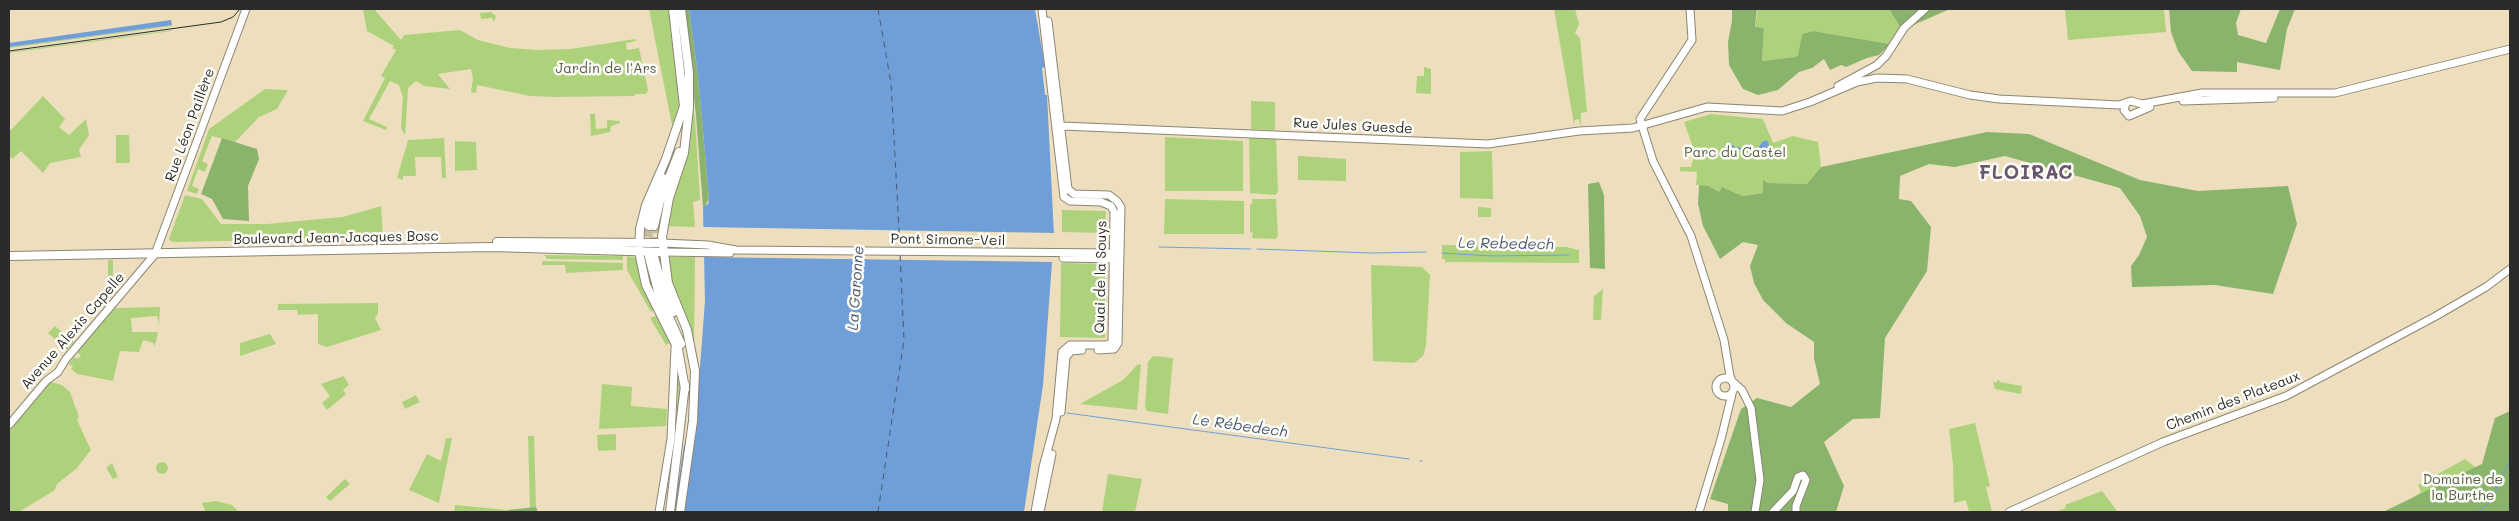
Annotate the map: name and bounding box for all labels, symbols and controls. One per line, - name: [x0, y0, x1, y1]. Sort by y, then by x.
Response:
- park label: Jardin de l'Ars: [556, 61, 656, 77]
- street label: Rue Léon Paillère: [162, 66, 218, 184]
- street label: Rue Jules Guesde: [1293, 114, 1413, 138]
- park label: Parc du Castel: [1684, 145, 1786, 161]
- district label: FLOIRAC: [1978, 162, 2074, 184]
- street label: Quai de la Souys: [1092, 220, 1110, 334]
- street label: Boulevard Jean-Jacques Bosc: [233, 228, 439, 248]
- street label: Pont Simone-Veil: [891, 231, 1005, 249]
- water label: Le Rebedech: [1458, 234, 1554, 254]
- water label: La Garonne: [844, 245, 868, 331]
- street label: Avenue Alexis Capelle: [18, 269, 128, 393]
- street label: Chemin des Plateaux: [2164, 368, 2302, 434]
- water label: Le Rébedech: [1191, 410, 1289, 442]
- park label: Domaine de la Burthe: [2423, 472, 2503, 504]

